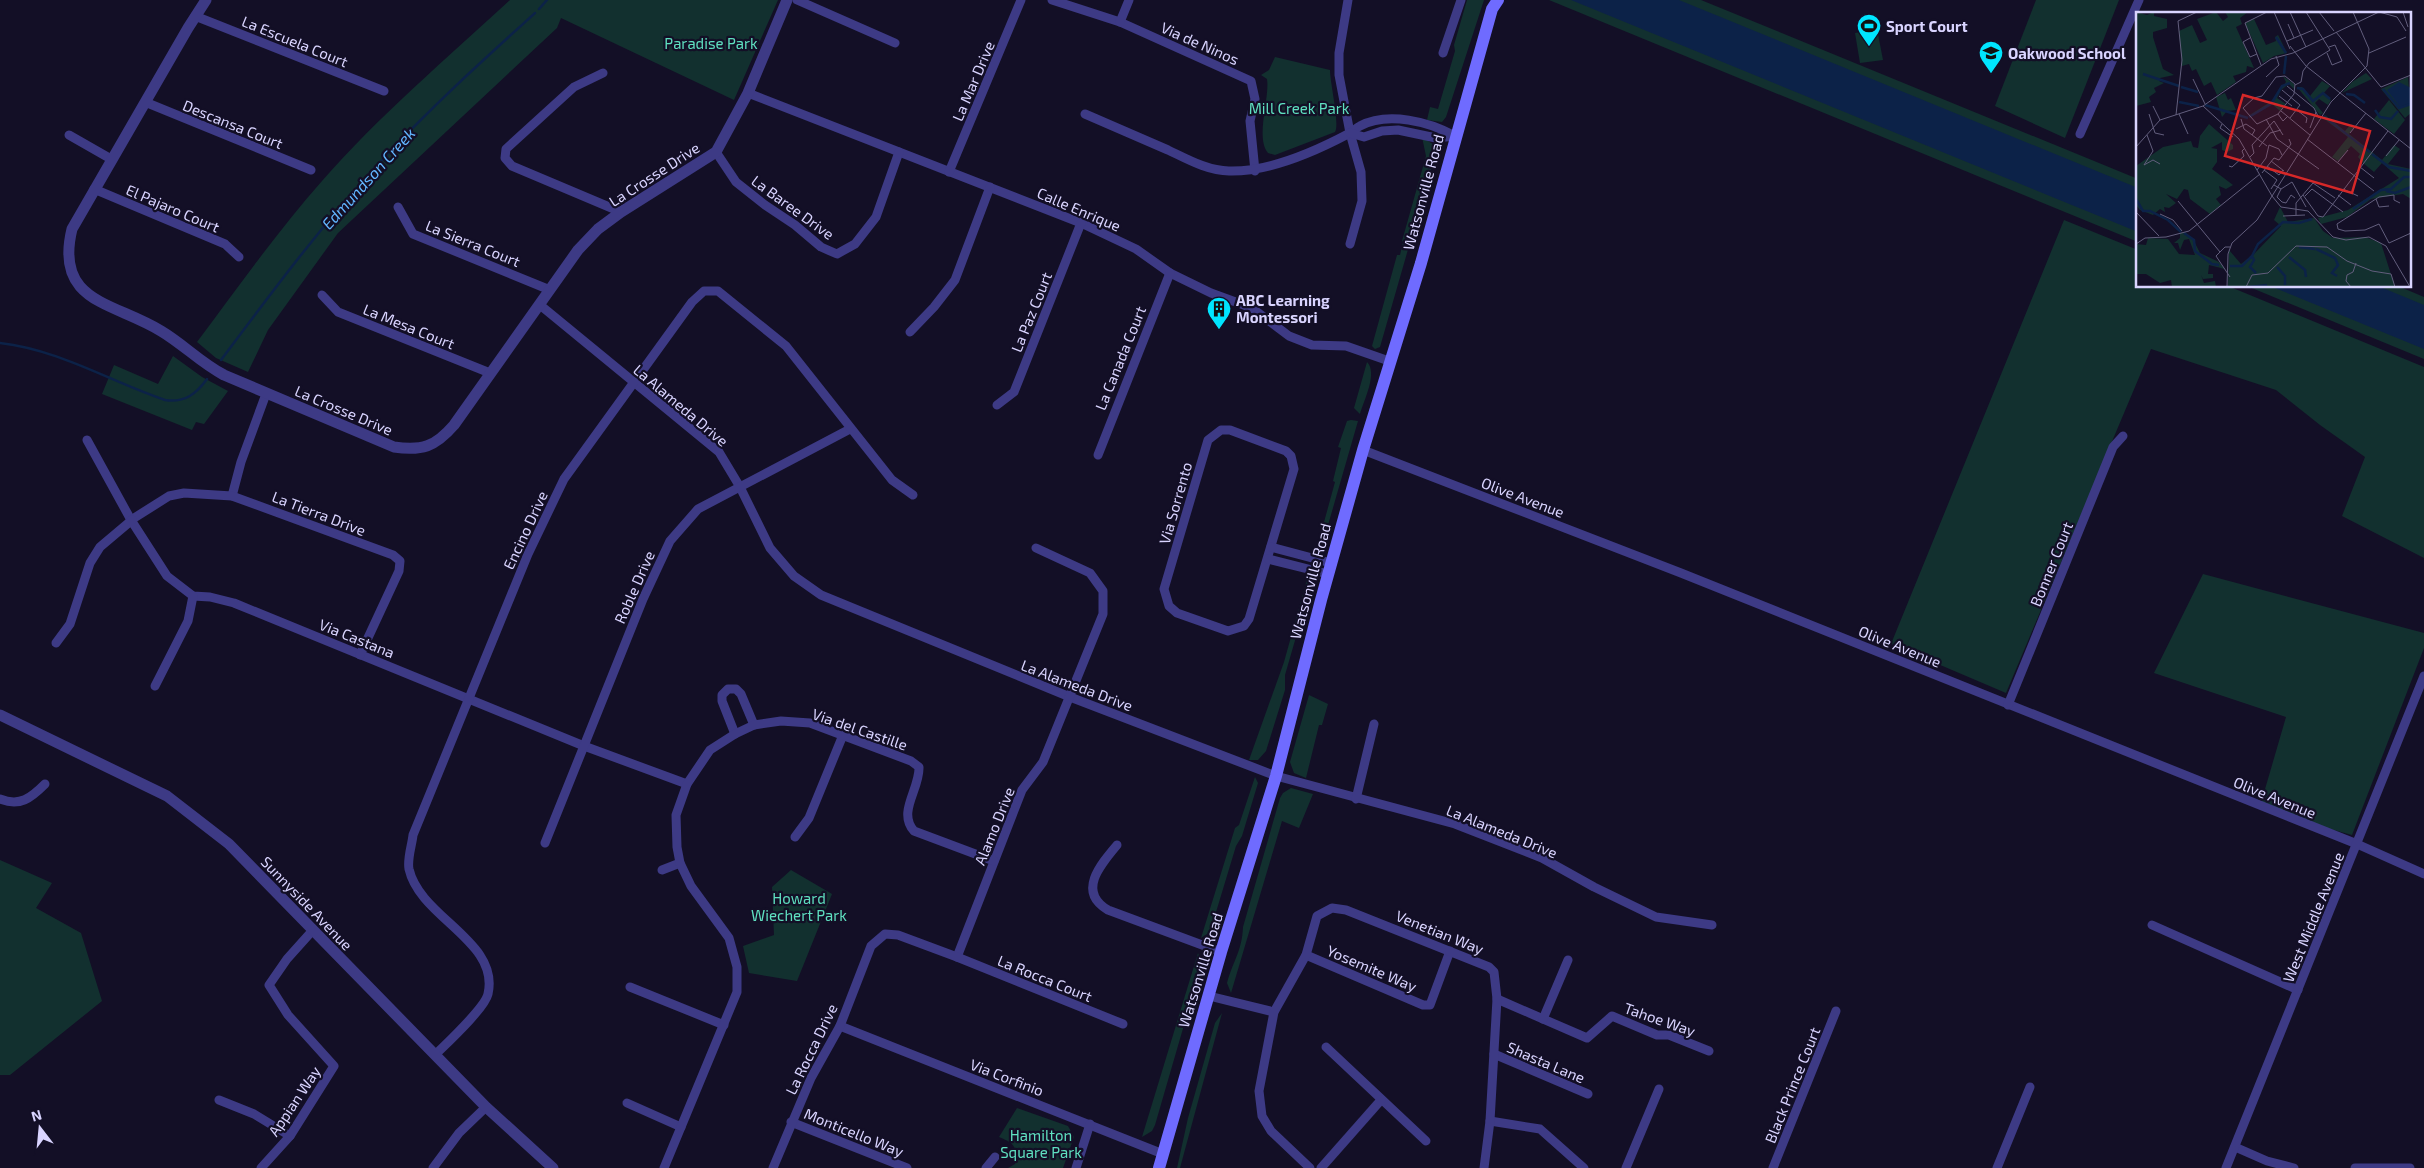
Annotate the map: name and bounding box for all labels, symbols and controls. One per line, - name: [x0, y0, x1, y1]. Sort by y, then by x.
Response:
- street label: La Escuela Court: [239, 12, 351, 71]
- inset map: [2136, 12, 2412, 288]
- sports icon: Sport Court: [1856, 13, 1882, 47]
- place label: Sport Court: [1886, 17, 1968, 35]
- street label: Via de Ninos: [1158, 18, 1242, 68]
- park label: Paradise Park: [664, 34, 758, 52]
- street label: La Mar Drive: [948, 38, 998, 124]
- school or university icon: Oakwood School: [1978, 40, 2004, 74]
- place label: Oakwood School: [2008, 44, 2126, 62]
- street label: Descansa Court: [180, 96, 286, 152]
- park label: Mill Creek Park: [1249, 99, 1350, 117]
- water label: Edmundson Creek: [317, 123, 419, 233]
- street label: Watsonville Road: [1399, 132, 1447, 252]
- street label: La Crosse Drive: [605, 138, 703, 210]
- street label: La Baree Drive: [748, 171, 838, 243]
- street label: El Pajaro Court: [123, 180, 223, 237]
- street label: Calle Enrique: [1034, 183, 1124, 235]
- street label: La Sierra Court: [423, 216, 523, 270]
- street label: La Paz Court: [1007, 269, 1055, 355]
- place label: ABC Learning Montessori: [1236, 291, 1330, 326]
- building icon: ABC Learning Montessori: [1206, 296, 1232, 330]
- street label: La Mesa Court: [361, 299, 458, 353]
- street label: La Canada Court: [1091, 303, 1149, 413]
- street label: La Alameda Drive: [630, 360, 732, 450]
- street label: La Crosse Drive: [292, 381, 396, 439]
- street label: Via Sorrento: [1155, 460, 1195, 546]
- street label: Olive Avenue: [1479, 473, 1567, 521]
- street label: La Tierra Drive: [270, 487, 368, 539]
- street label: Encino Drive: [499, 488, 551, 572]
- street label: Bonner Court: [2026, 519, 2076, 609]
- street label: Watsonville Road: [1286, 521, 1334, 641]
- street label: Roble Drive: [610, 548, 658, 626]
- street label: Via Castana: [317, 615, 397, 661]
- street label: Olive Avenue: [1856, 621, 1944, 671]
- street label: La Alameda Drive: [1019, 655, 1135, 715]
- street label: Via del Castille: [810, 704, 910, 754]
- street label: Olive Avenue: [2231, 772, 2319, 822]
- street label: Alamo Drive: [970, 784, 1018, 868]
- street label: La Alameda Drive: [1444, 801, 1560, 861]
- street label: West Middle Avenue: [2279, 849, 2347, 985]
- street label: Sunnyside Avenue: [258, 852, 356, 954]
- park label: Howard Wiechert Park: [751, 889, 847, 924]
- street label: Venetian Way: [1393, 906, 1487, 958]
- street label: Watsonville Road: [1174, 910, 1226, 1030]
- street label: Yosemite Way: [1324, 941, 1420, 995]
- street label: La Rocca Court: [995, 951, 1095, 1005]
- street label: Tahoe Way: [1622, 998, 1698, 1040]
- street label: La Rocca Drive: [781, 1001, 841, 1097]
- street label: Black Prince Court: [1761, 1024, 1824, 1146]
- street label: Shasta Lane: [1504, 1038, 1588, 1086]
- street label: Via Corfinio: [968, 1055, 1046, 1099]
- street label: Appian Way: [264, 1062, 324, 1140]
- north arrow: [15, 1103, 65, 1153]
- street label: Monticello Way: [802, 1104, 907, 1160]
- text: N: [29, 1105, 43, 1125]
- park label: Hamilton Square Park: [1000, 1126, 1082, 1161]

